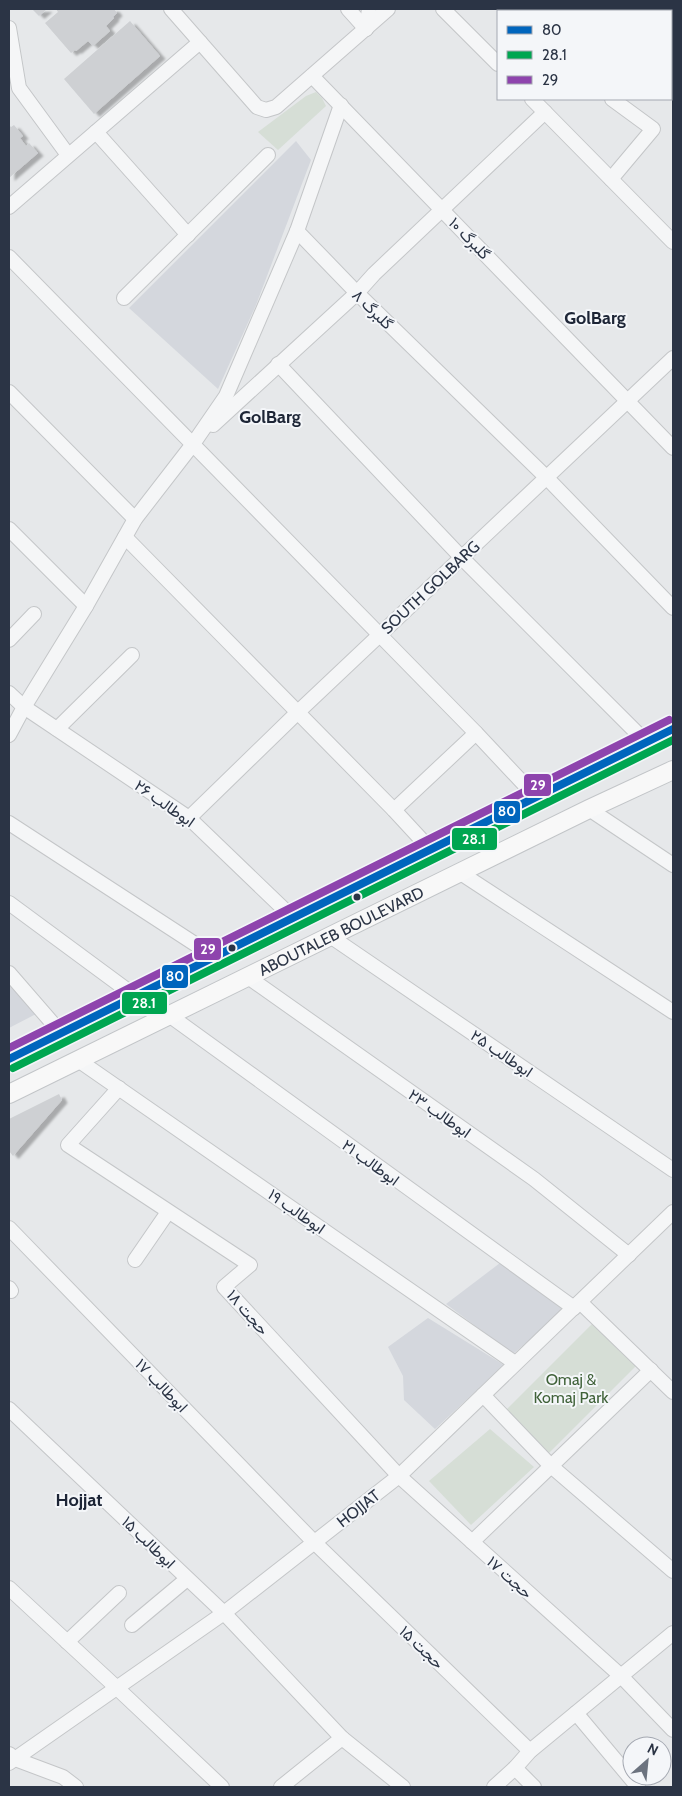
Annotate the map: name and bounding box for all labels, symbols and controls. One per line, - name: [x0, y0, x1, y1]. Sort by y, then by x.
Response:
- legend: [497, 10, 672, 100]
- text: 80: [542, 21, 562, 39]
- text: 28.1: [542, 46, 567, 64]
- text: 29: [542, 71, 558, 89]
- street label: گلبرگ ۱۰: [444, 213, 494, 264]
- street label: گلبرگ ۸: [348, 285, 397, 334]
- district label: GolBarg: [564, 307, 626, 329]
- district label: GolBarg: [239, 406, 301, 428]
- street label: SOUTH GOLBARG: [377, 537, 483, 638]
- line badge: 29: [523, 773, 552, 797]
- street label: ابوطالب ۲۶: [130, 776, 199, 832]
- text: 29: [530, 776, 546, 794]
- line badge: 80: [493, 800, 521, 824]
- text: 80: [498, 802, 516, 820]
- line badge: 28.1: [451, 827, 498, 851]
- text: 28.1: [462, 830, 486, 848]
- street label: ABOUTALEB BOULEVARD: [256, 883, 427, 980]
- unlabelled marker: [352, 892, 362, 902]
- line badge: 29: [193, 937, 222, 961]
- text: 29: [200, 940, 216, 958]
- unlabelled marker: [227, 943, 237, 953]
- line badge: 80: [161, 964, 189, 989]
- text: 80: [166, 967, 184, 985]
- line badge: 28.1: [121, 991, 168, 1015]
- text: 28.1: [132, 994, 156, 1012]
- street label: ابوطالب ۲۵: [466, 1026, 536, 1082]
- street label: ابوطالب ۲۳: [404, 1085, 475, 1143]
- street label: ابوطالب ۲۱: [338, 1135, 403, 1190]
- street label: ابوطالب ۱۹: [264, 1185, 329, 1239]
- street label: حجت ۱۸: [223, 1286, 273, 1339]
- street label: ابوطالب ۱۷: [131, 1355, 192, 1417]
- park label: Omaj & Komaj Park: [534, 1370, 609, 1407]
- street label: HOJJAT: [333, 1485, 384, 1531]
- district label: Hojjat: [56, 1489, 102, 1511]
- street label: ابوطالب ۱۵: [117, 1512, 179, 1573]
- street label: حجت ۱۷: [483, 1552, 536, 1603]
- street label: حجت ۱۵: [396, 1622, 448, 1673]
- north arrow: [622, 1736, 672, 1786]
- text: N: [644, 1739, 661, 1760]

